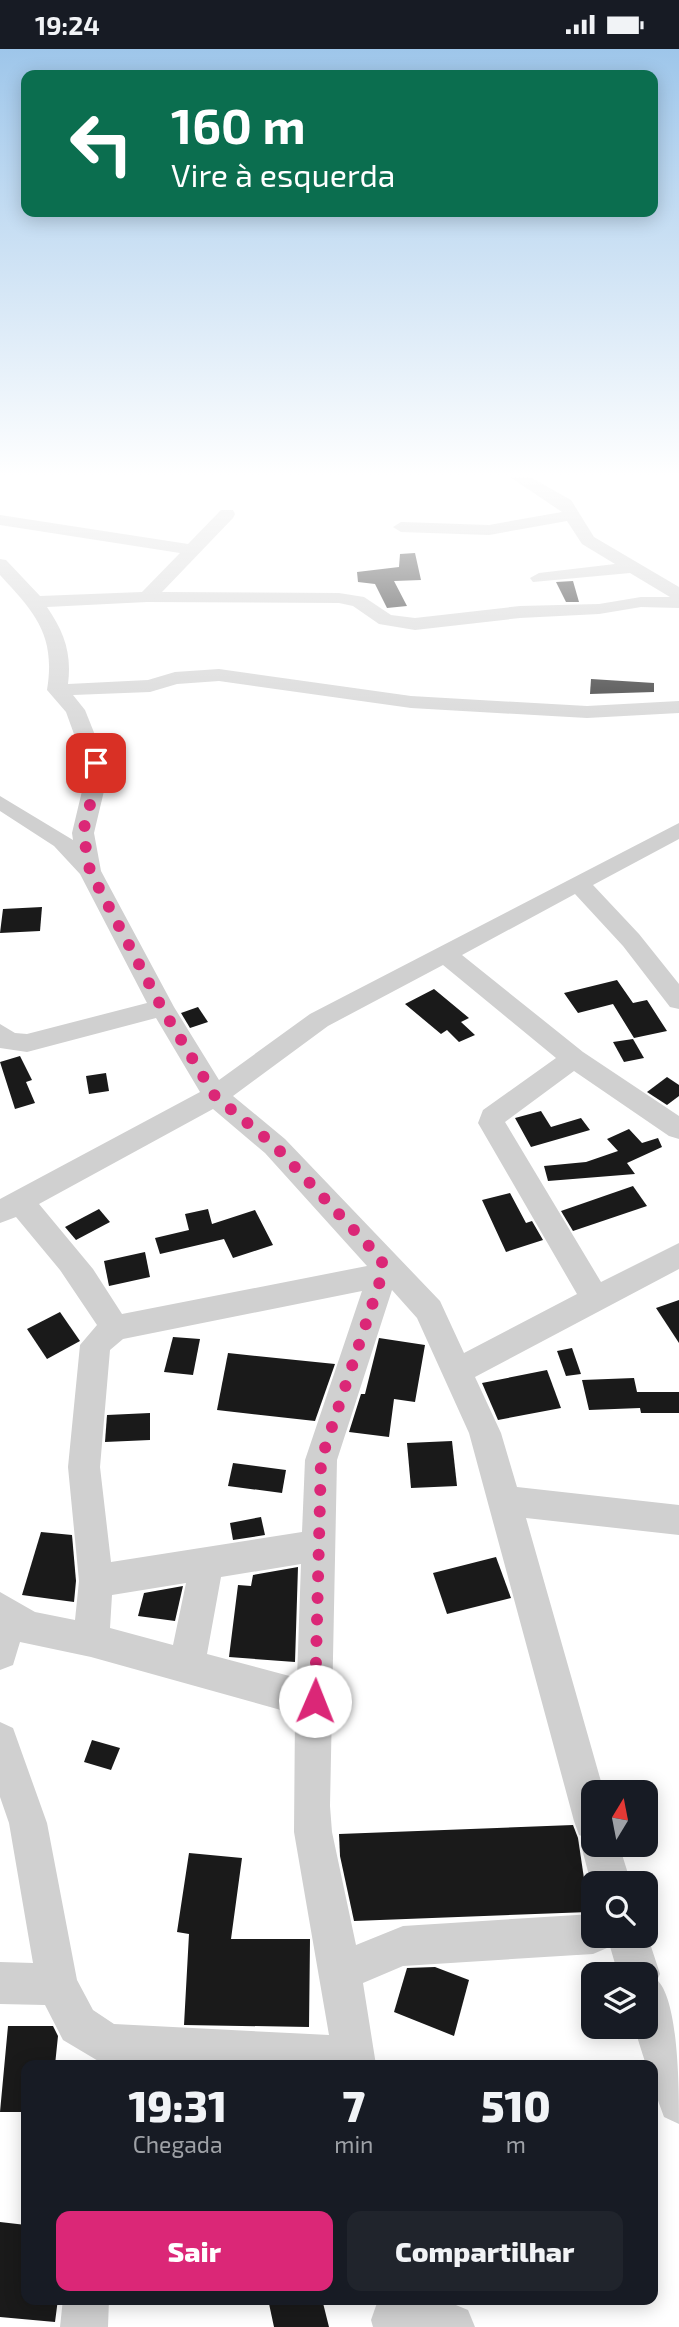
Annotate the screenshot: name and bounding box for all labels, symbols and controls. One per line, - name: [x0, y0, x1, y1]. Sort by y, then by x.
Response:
- text: 19:24: [35, 9, 100, 40]
- text: 160 m: [171, 95, 306, 154]
- icon: left: [56, 98, 147, 189]
- text: Vire à esquerda: [171, 155, 395, 193]
- pin: [66, 733, 126, 793]
- icon: arrive: [77, 744, 115, 782]
- position arrow: [278, 1664, 352, 1738]
- north arrow: [581, 1780, 658, 1857]
- map controls: [581, 1780, 658, 2039]
- button: search: [581, 1871, 658, 1948]
- button: layers: [581, 1962, 658, 2039]
- text: 19:31: [128, 2080, 227, 2130]
- text: 7: [343, 2080, 365, 2130]
- text: 510: [481, 2080, 551, 2130]
- text: Chegada: [133, 2130, 223, 2158]
- text: min: [334, 2130, 373, 2158]
- text: m: [506, 2130, 526, 2158]
- button: Sair: [56, 2211, 333, 2291]
- button: Compartilhar: [347, 2211, 623, 2291]

